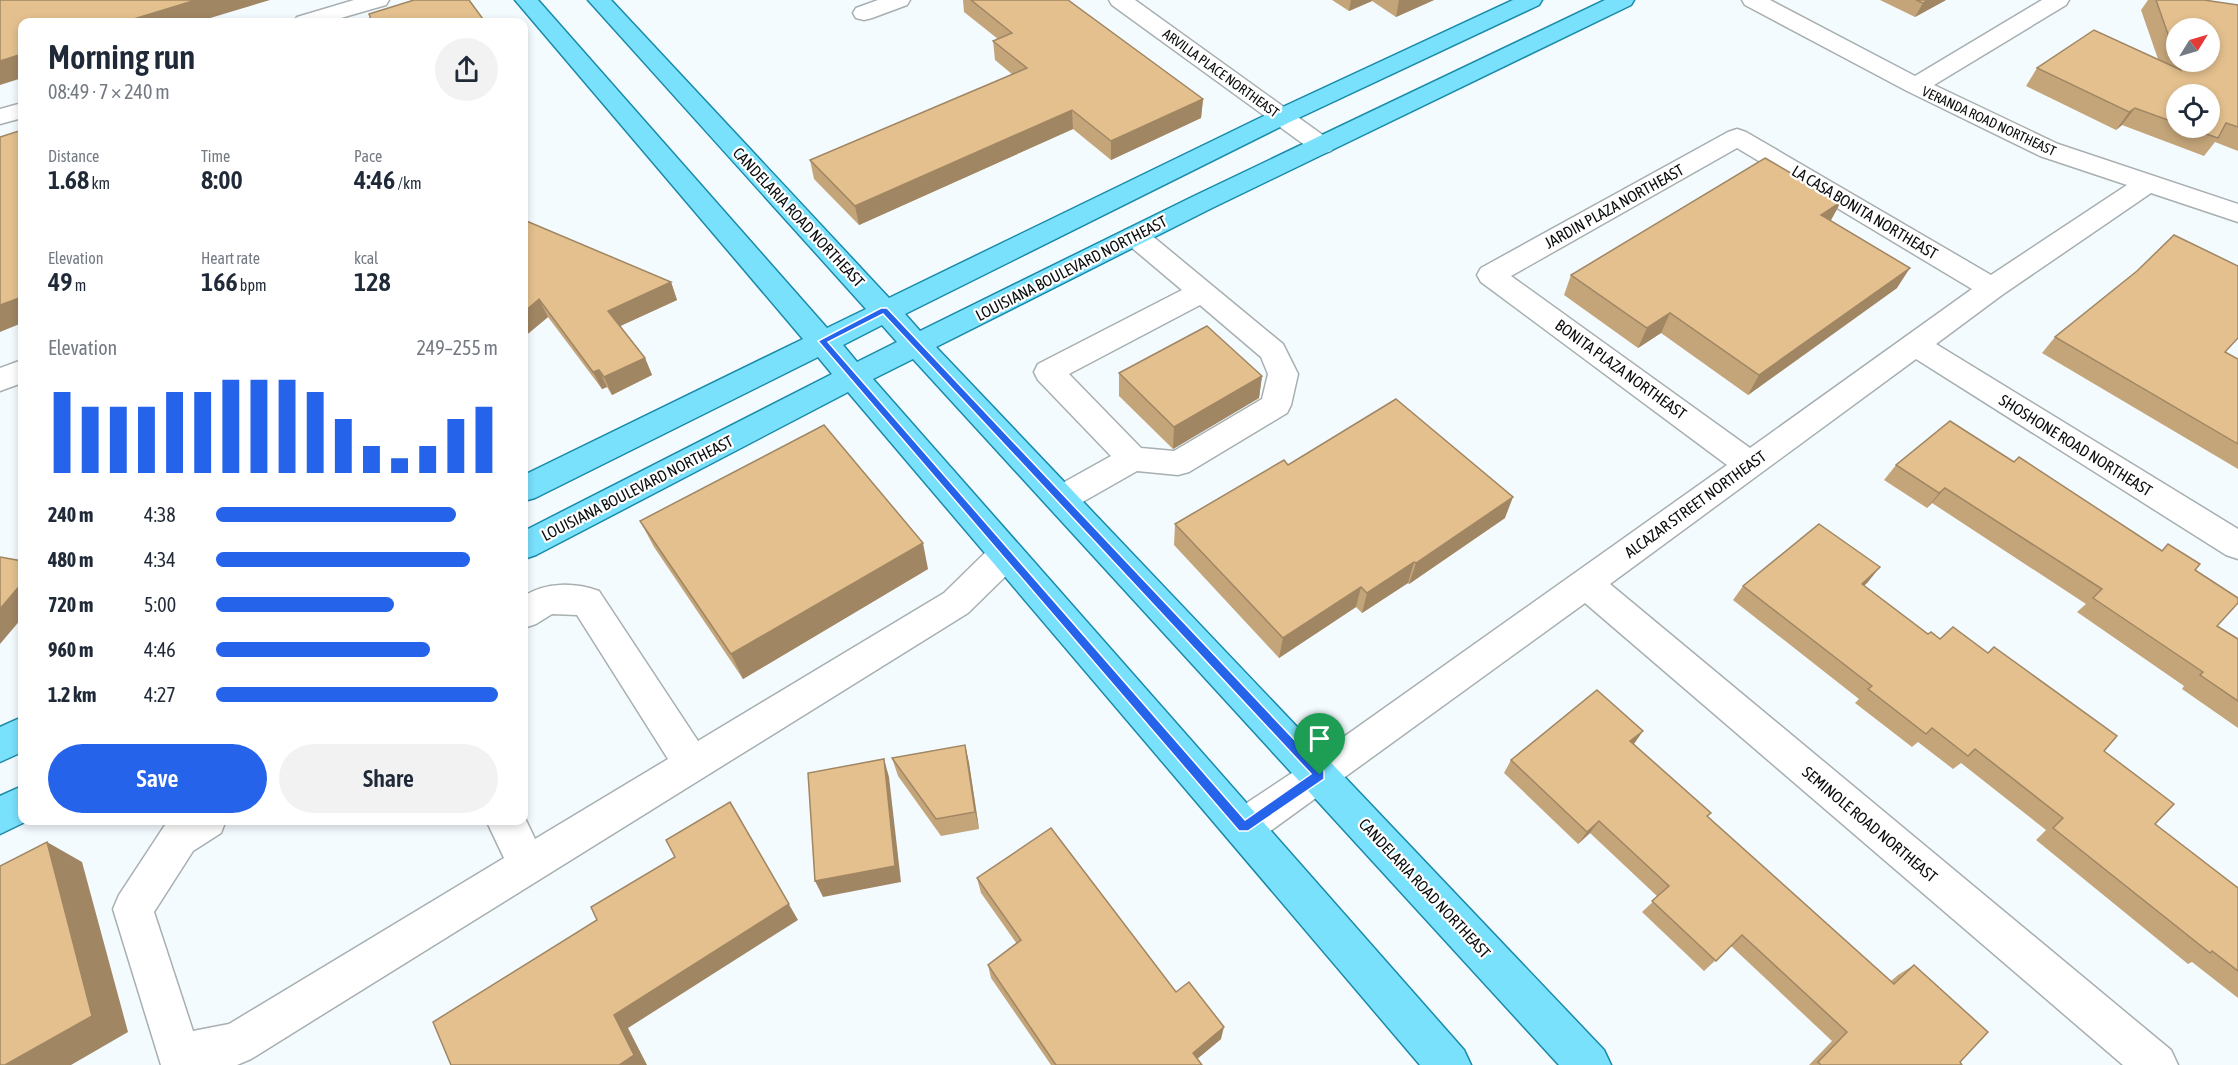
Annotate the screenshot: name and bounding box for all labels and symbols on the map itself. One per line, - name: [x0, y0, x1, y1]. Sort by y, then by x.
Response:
- north arrow: [2166, 18, 2220, 72]
- street label: ARVILLA PLACE NORTHEAST: [1160, 25, 1282, 121]
- street label: VERANDA ROAD NORTHEAST: [1920, 83, 2058, 159]
- street label: CANDELARIA ROAD NORTHEAST: [730, 144, 868, 290]
- street label: JARDIN PLAZA NORTHEAST: [1541, 160, 1687, 252]
- street label: LA CASA BONITA NORTHEAST: [1789, 161, 1941, 263]
- street label: LOUISIANA BOULEVARD NORTHEAST: [972, 212, 1170, 324]
- street label: BONITA PLAZA NORTHEAST: [1552, 315, 1690, 423]
- street label: SHOSHONE ROAD NORTHEAST: [1996, 391, 2156, 499]
- street label: LOUISIANA BOULEVARD NORTHEAST: [538, 432, 736, 544]
- street label: ALCAZAR STREET NORTHEAST: [1621, 447, 1769, 561]
- pin: [1294, 713, 1345, 775]
- street label: SEMINOLE ROAD NORTHEAST: [1799, 762, 1941, 886]
- street label: CANDELARIA ROAD NORTHEAST: [1356, 815, 1494, 961]

